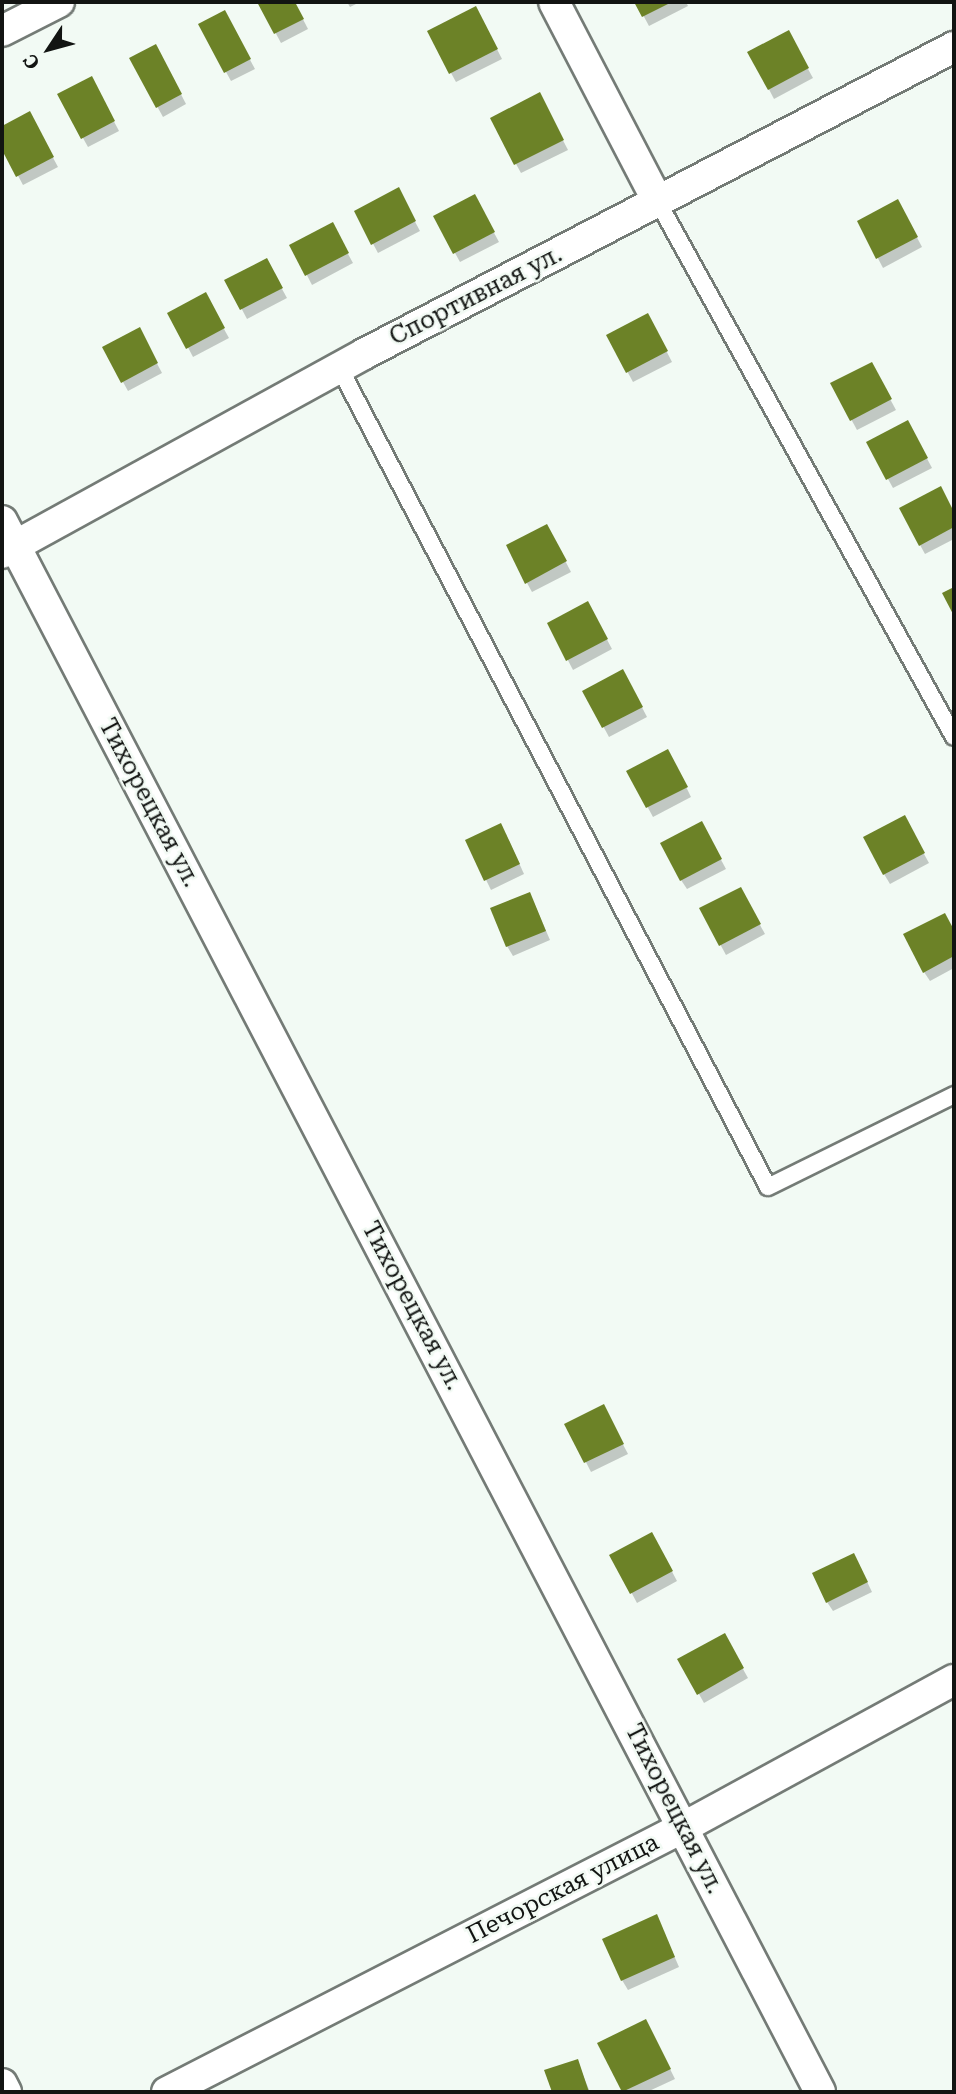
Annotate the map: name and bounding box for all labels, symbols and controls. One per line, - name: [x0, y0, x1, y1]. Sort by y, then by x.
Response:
- north arrow: [14, 14, 84, 84]
- text: С: [18, 49, 45, 74]
- street label: Спортивная ул.: [385, 240, 567, 352]
- street label: Тихорецкая ул.: [92, 714, 206, 892]
- street label: Тихорецкая ул.: [355, 1217, 469, 1395]
- street label: Тихорецкая ул.: [619, 1719, 729, 1899]
- street label: Печорская улица: [462, 1828, 664, 1950]

